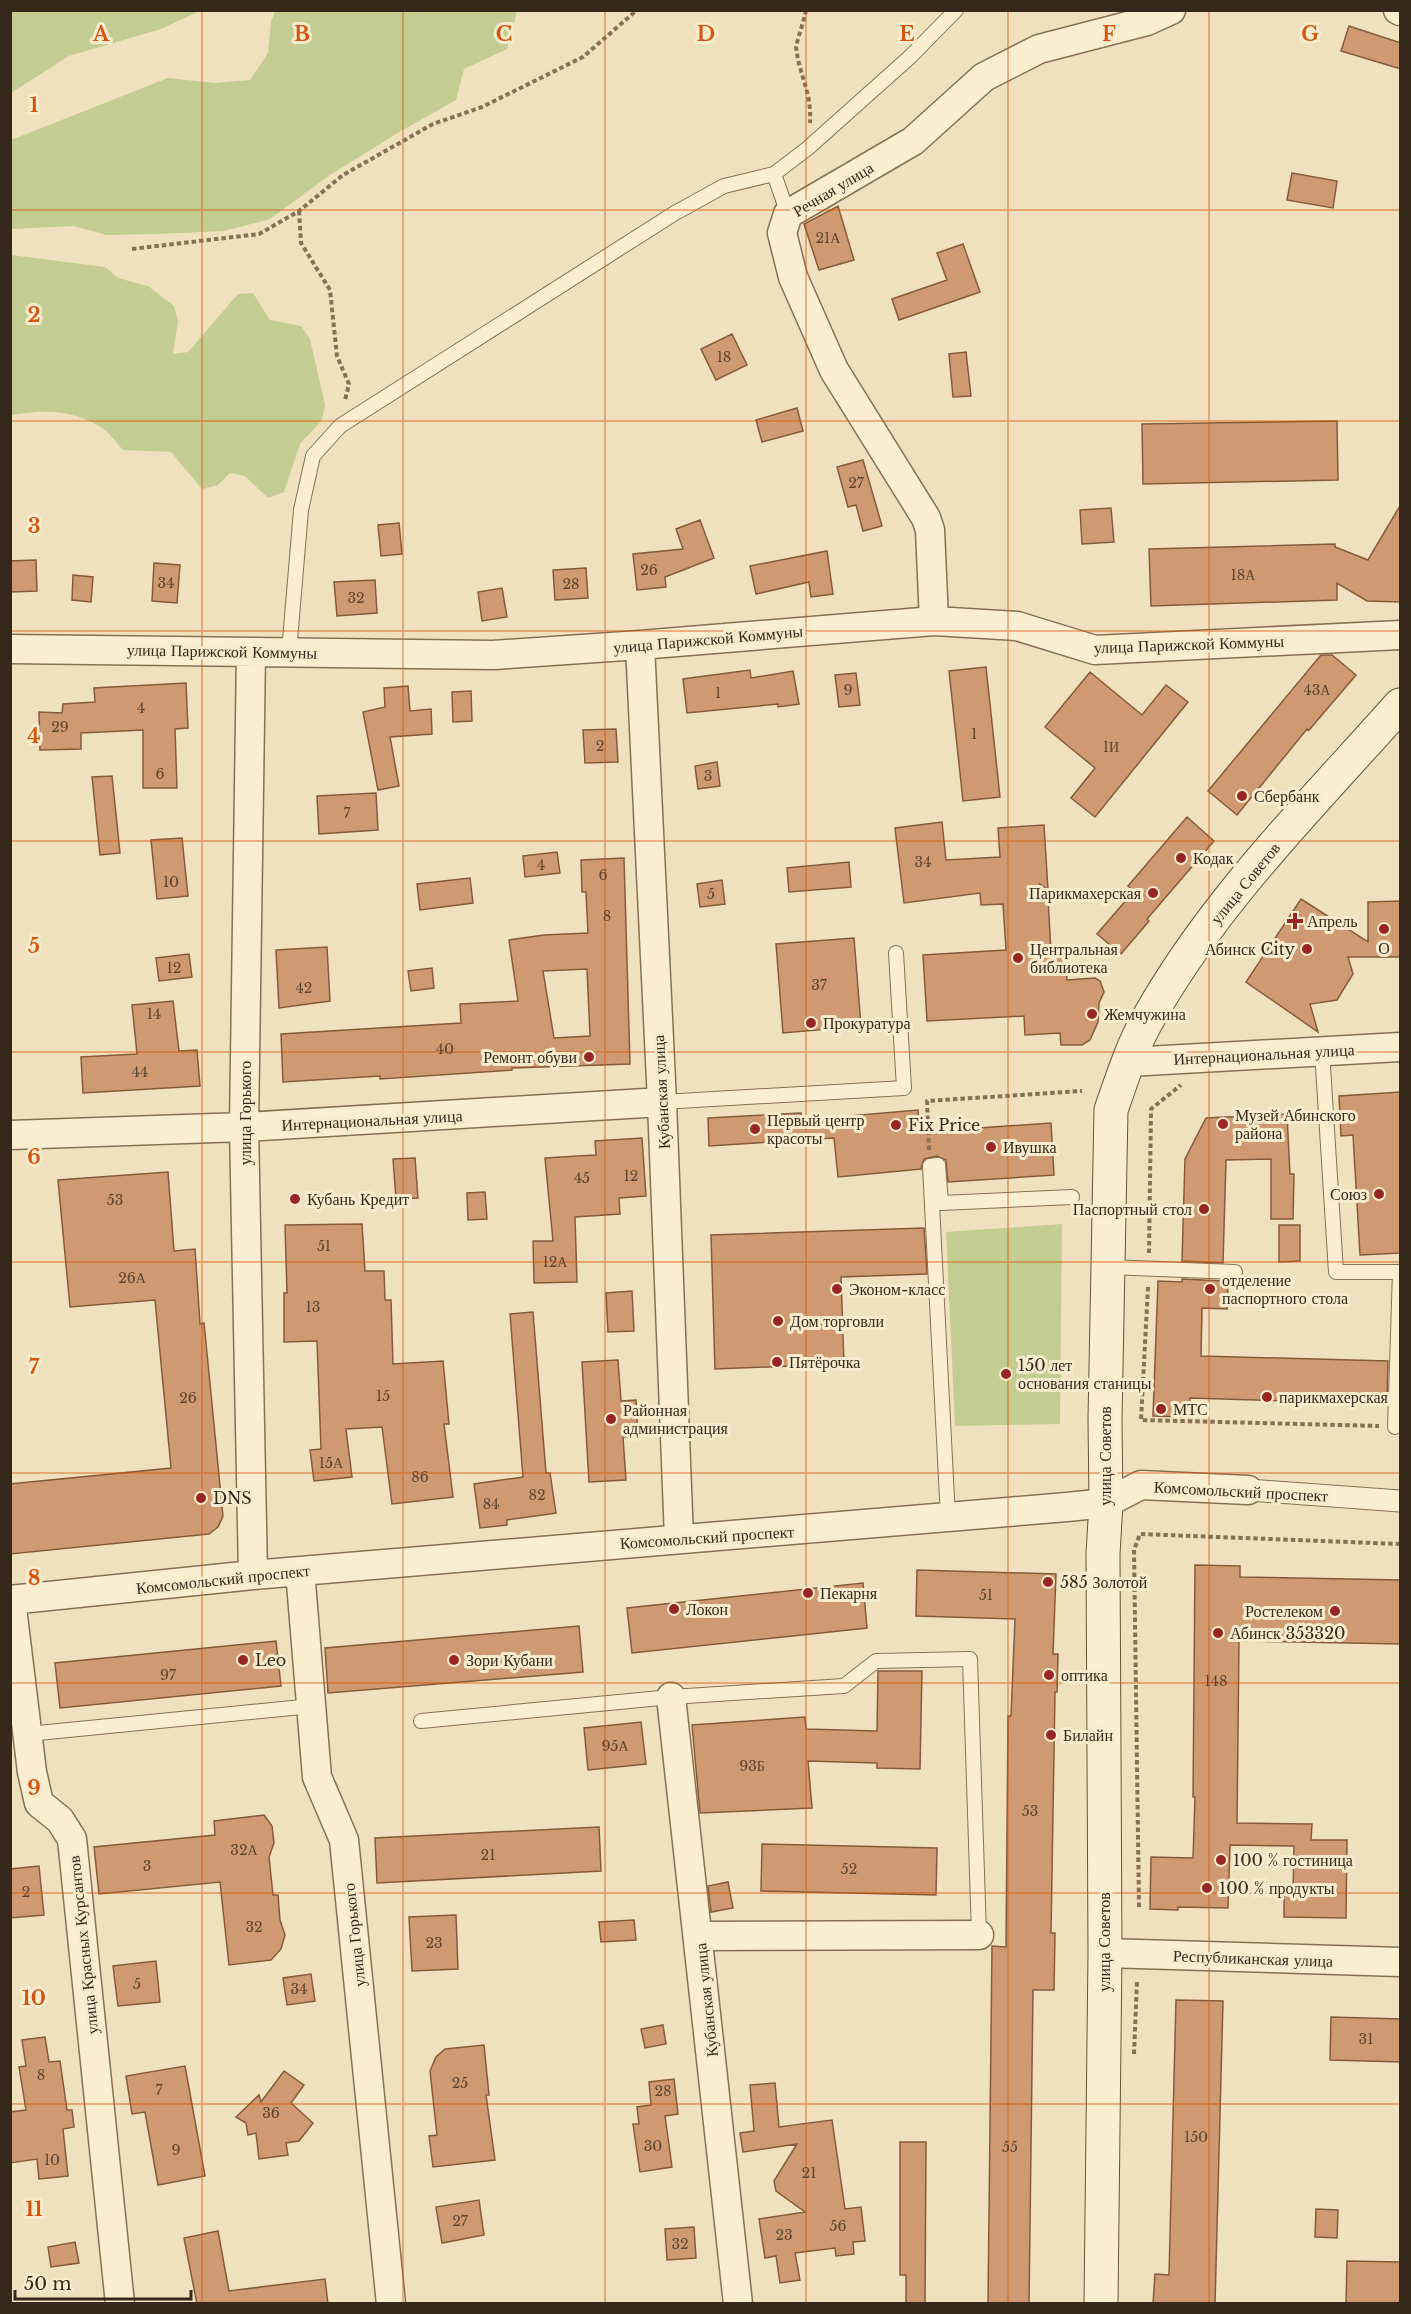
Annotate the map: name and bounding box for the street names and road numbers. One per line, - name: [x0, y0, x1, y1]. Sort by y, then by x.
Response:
- street label: Речная улица: [789, 157, 877, 221]
- street label: улица Парижской Коммуны: [612, 621, 804, 657]
- street label: улица Парижской Коммуны: [1093, 631, 1285, 657]
- street label: улица Парижской Коммуны: [127, 639, 318, 663]
- street label: улица Советов: [1206, 838, 1284, 928]
- street label: Кубанская улица: [648, 1034, 674, 1150]
- street label: Интернациональная улица: [1173, 1039, 1355, 1069]
- street label: улица Горького: [235, 1061, 255, 1165]
- street label: Интернациональная улица: [281, 1105, 463, 1135]
- street label: улица Советов: [1095, 1406, 1115, 1506]
- street label: Комсомольский проспект: [1153, 1476, 1329, 1506]
- street label: Комсомольский проспект: [619, 1521, 795, 1553]
- street label: Комсомольский проспект: [135, 1560, 311, 1598]
- street label: улица Красных Курсантов: [64, 1854, 102, 2035]
- street label: улица Горького: [339, 1882, 369, 1988]
- street label: улица Советов: [1094, 1892, 1114, 1992]
- street label: Кубанская улица: [690, 1942, 722, 2058]
- street label: Республиканская улица: [1173, 1945, 1333, 1971]

